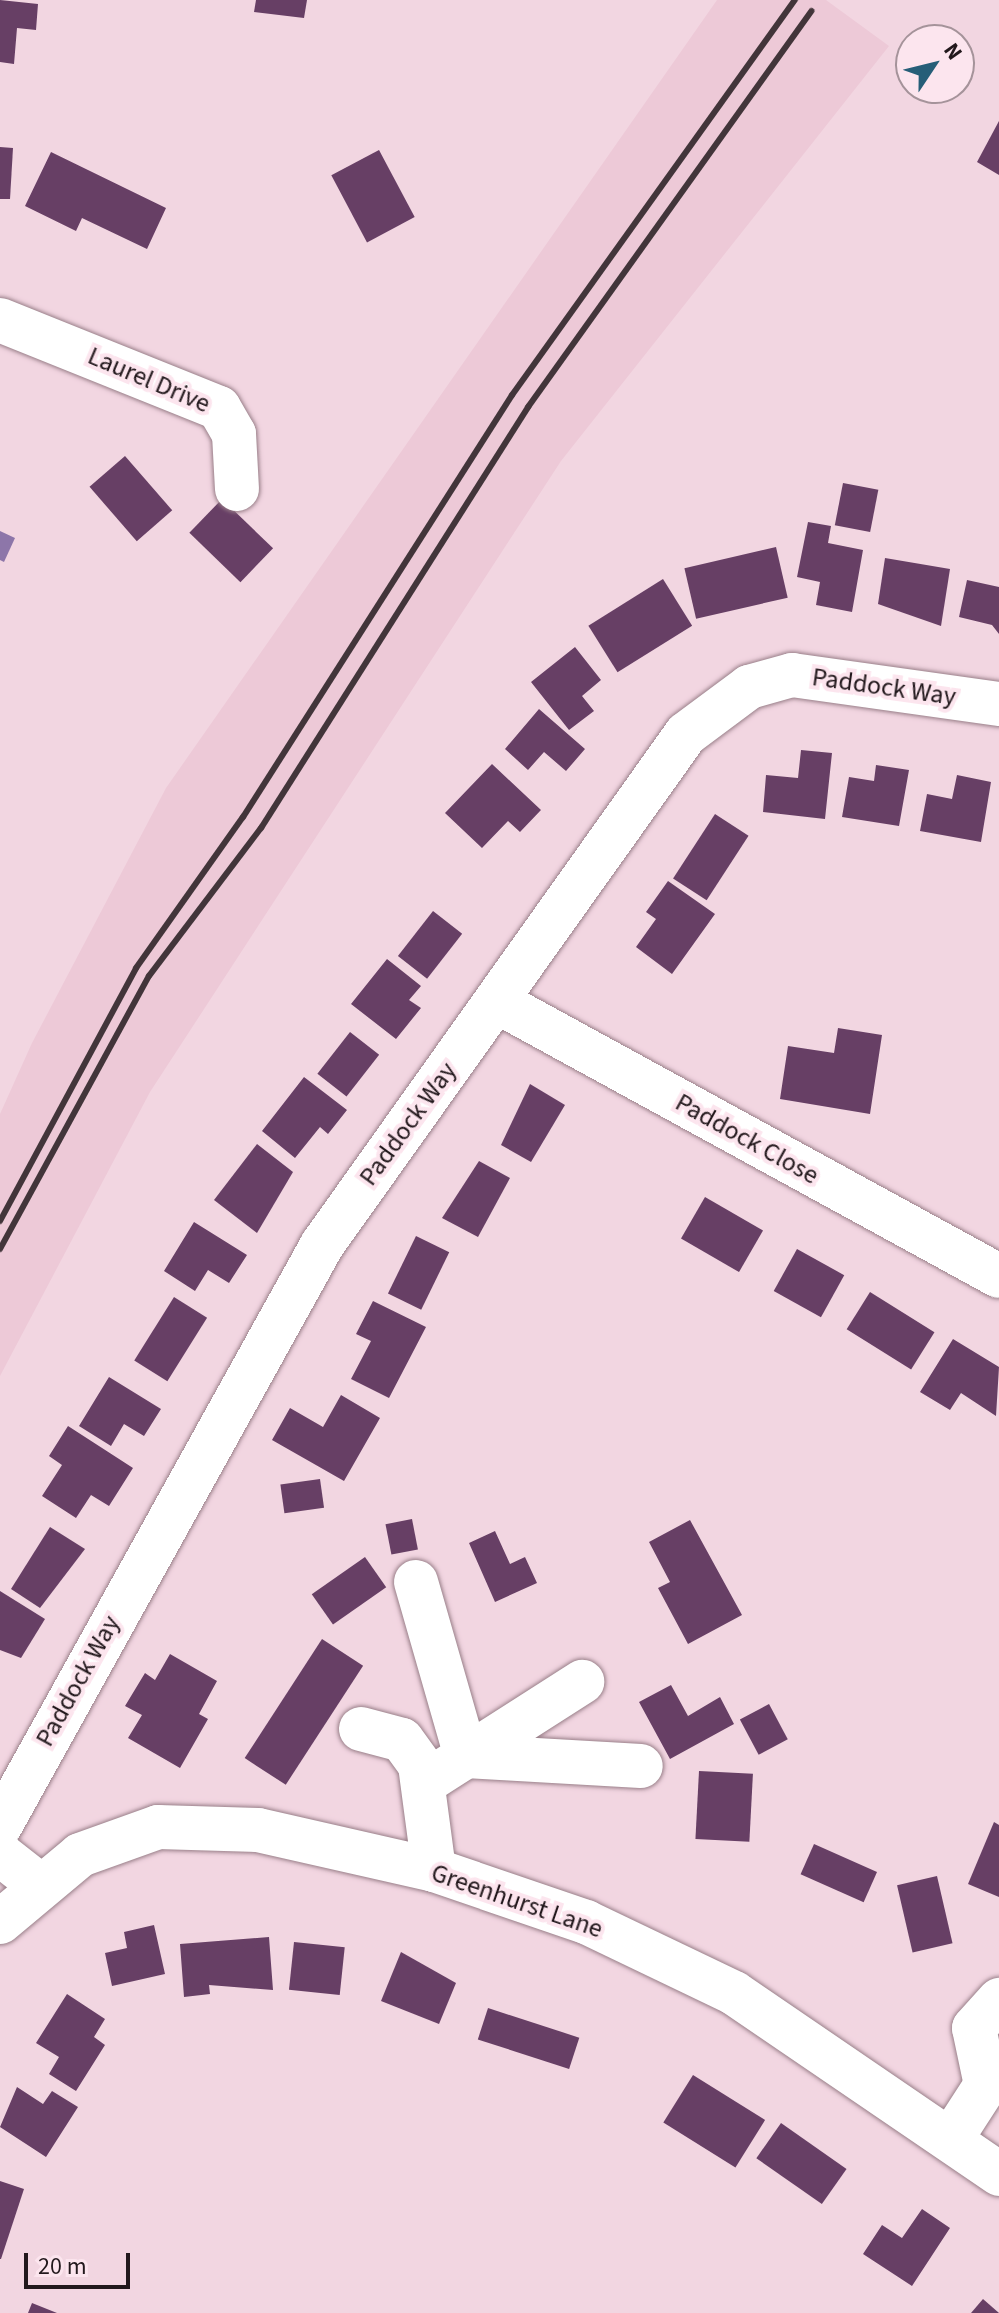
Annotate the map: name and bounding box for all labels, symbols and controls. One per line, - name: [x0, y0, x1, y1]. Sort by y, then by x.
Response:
- north arrow: [895, 24, 975, 104]
- text: N: [936, 36, 970, 67]
- street label: Laurel Drive: [83, 340, 215, 420]
- street label: Paddock Way: [810, 661, 958, 713]
- street label: Paddock Way: [353, 1056, 463, 1192]
- street label: Paddock Close: [670, 1087, 824, 1191]
- street label: Paddock Way: [29, 1610, 127, 1752]
- street label: Greenhurst Lane: [427, 1857, 607, 1945]
- scale bar: [28, 2237, 134, 2287]
- text: 20 m: [38, 2249, 87, 2284]

